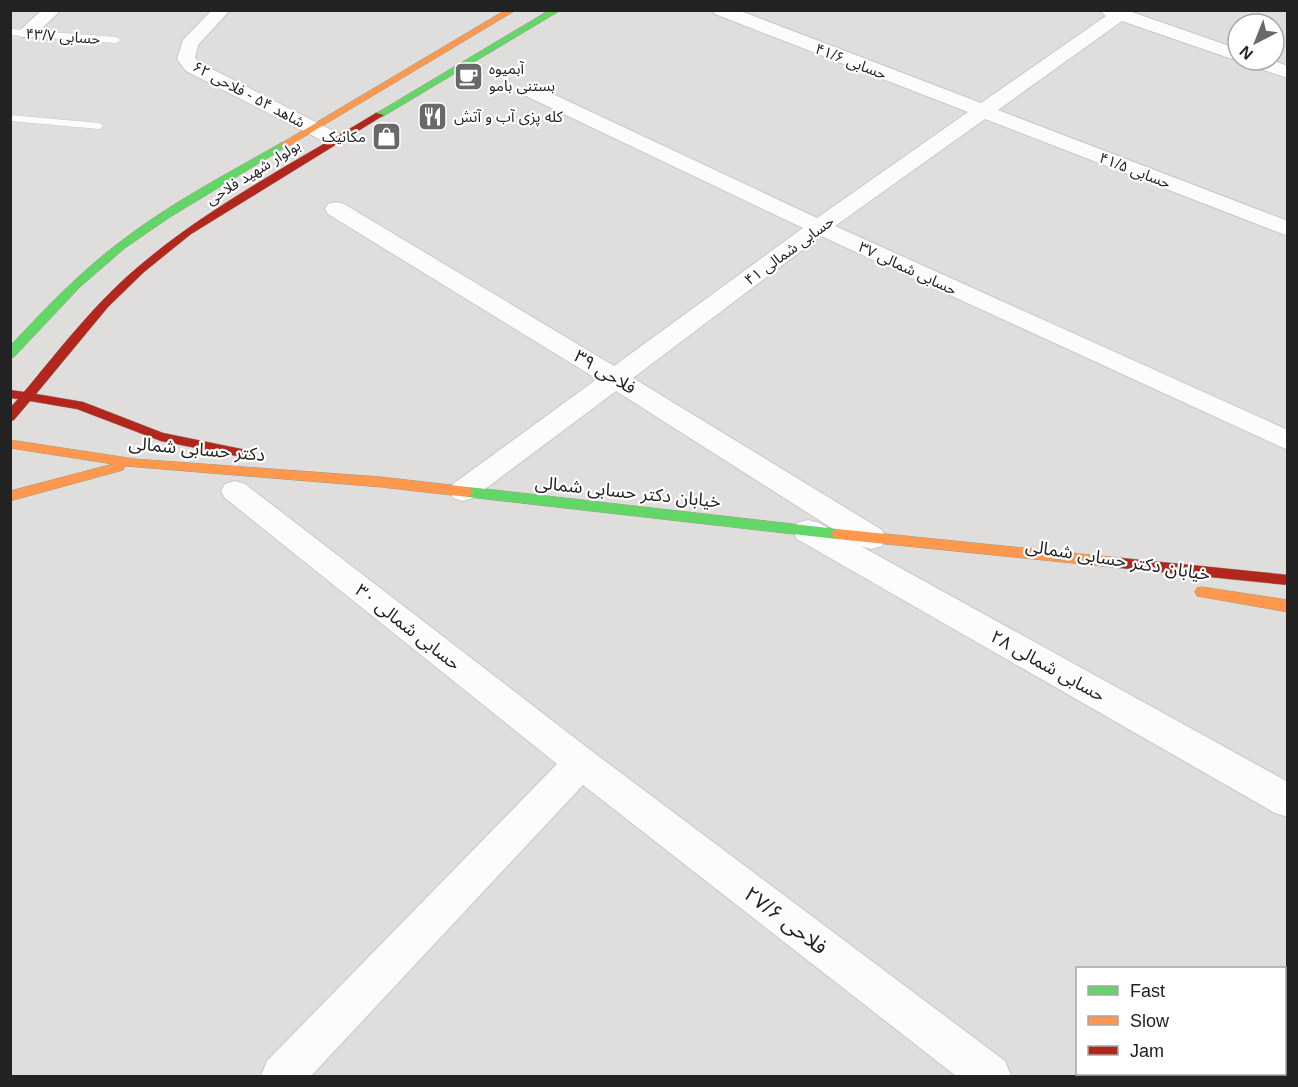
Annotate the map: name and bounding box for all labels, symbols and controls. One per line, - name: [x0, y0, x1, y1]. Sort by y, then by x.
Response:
- north arrow: [1226, 12, 1286, 72]
- street label: حسابی ۴۳/۷: [25, 25, 101, 48]
- street label: حسابی ۴۱/۶: [813, 40, 889, 83]
- text: N: [1236, 43, 1256, 63]
- street label: شاهد ۵۴ - فلاحی ۶۲: [190, 57, 308, 132]
- place label: آبمیوه بستنی بامو: [489, 60, 555, 95]
- cafe icon: آبمیوه بستنی بامو: [452, 61, 484, 93]
- restaurant icon: کله پزی آب و آتش: [417, 100, 449, 132]
- place label: کله پزی آب و آتش: [454, 108, 563, 127]
- shop icon: مکانیک: [371, 120, 403, 152]
- place label: مکانیک: [322, 128, 366, 145]
- street label: بولوار شهید فلاحی: [203, 136, 304, 209]
- street label: حسابی ۴۱/۵: [1097, 149, 1173, 192]
- street label: حسابی شمالی ۴۱: [741, 212, 838, 289]
- street label: حسابی شمالی ۳۷: [856, 238, 960, 299]
- street label: فلاحی ۳۹: [570, 346, 639, 399]
- street label: دکتر حسابی شمالی: [128, 433, 266, 466]
- street label: خیابان دکتر حسابی شمالی: [534, 472, 722, 513]
- street label: خیابان دکتر حسابی شمالی: [1024, 536, 1212, 585]
- street label: حسابی شمالی ۳۰: [351, 580, 464, 675]
- street label: حسابی شمالی ۲۸: [987, 626, 1109, 707]
- street label: فلاحی ۲۷/۶: [740, 881, 832, 959]
- legend: [1076, 967, 1286, 1075]
- text: Fast: [1130, 981, 1165, 1001]
- text: Slow: [1130, 1011, 1170, 1031]
- text: Jam: [1130, 1041, 1164, 1061]

